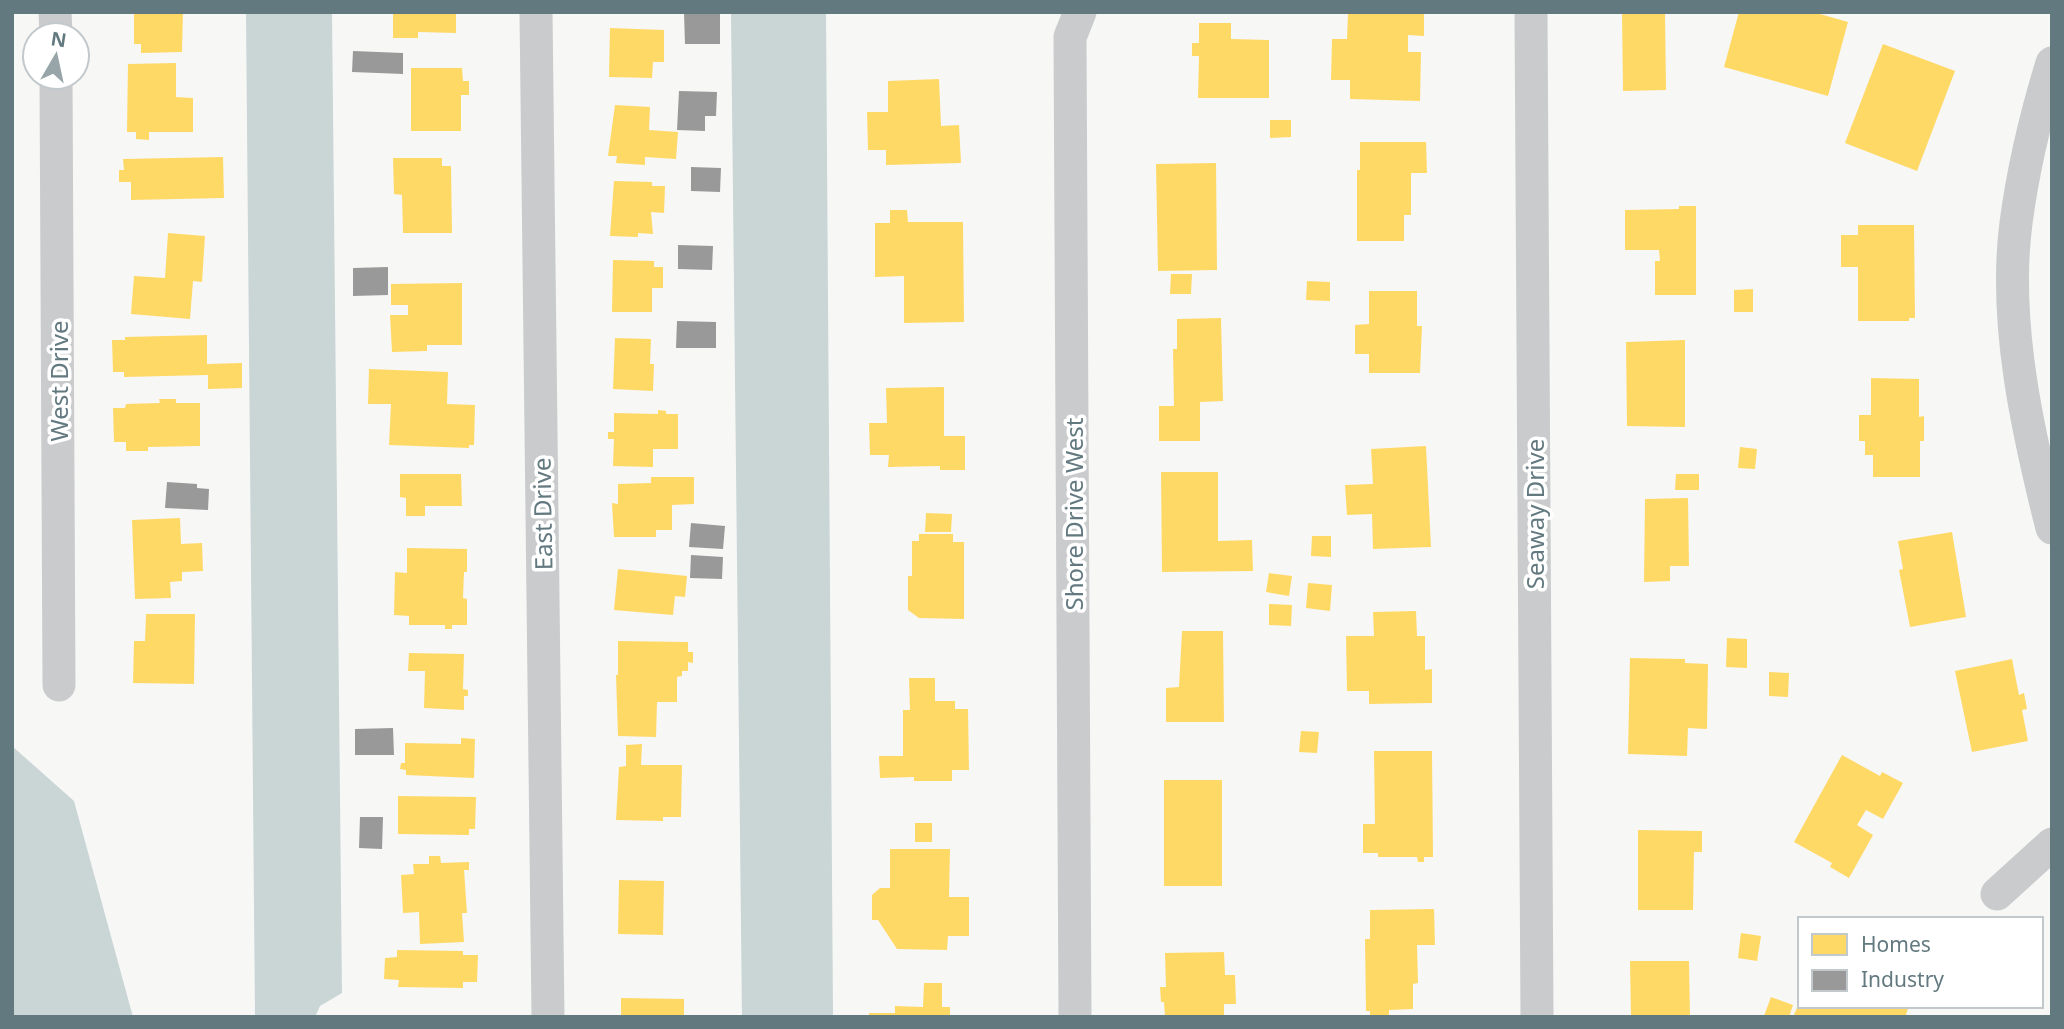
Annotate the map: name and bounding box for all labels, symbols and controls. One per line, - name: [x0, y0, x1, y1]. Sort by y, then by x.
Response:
- north arrow: [21, 21, 91, 91]
- text: N: [49, 25, 68, 53]
- street label: West Drive: [42, 320, 75, 442]
- street label: Shore Drive West: [1057, 417, 1090, 610]
- street label: Seaway Drive: [1518, 439, 1551, 589]
- street label: East Drive: [525, 457, 559, 571]
- legend: [1798, 917, 2043, 1008]
- text: Homes: [1861, 930, 1931, 958]
- text: Industry: [1861, 965, 1944, 993]

